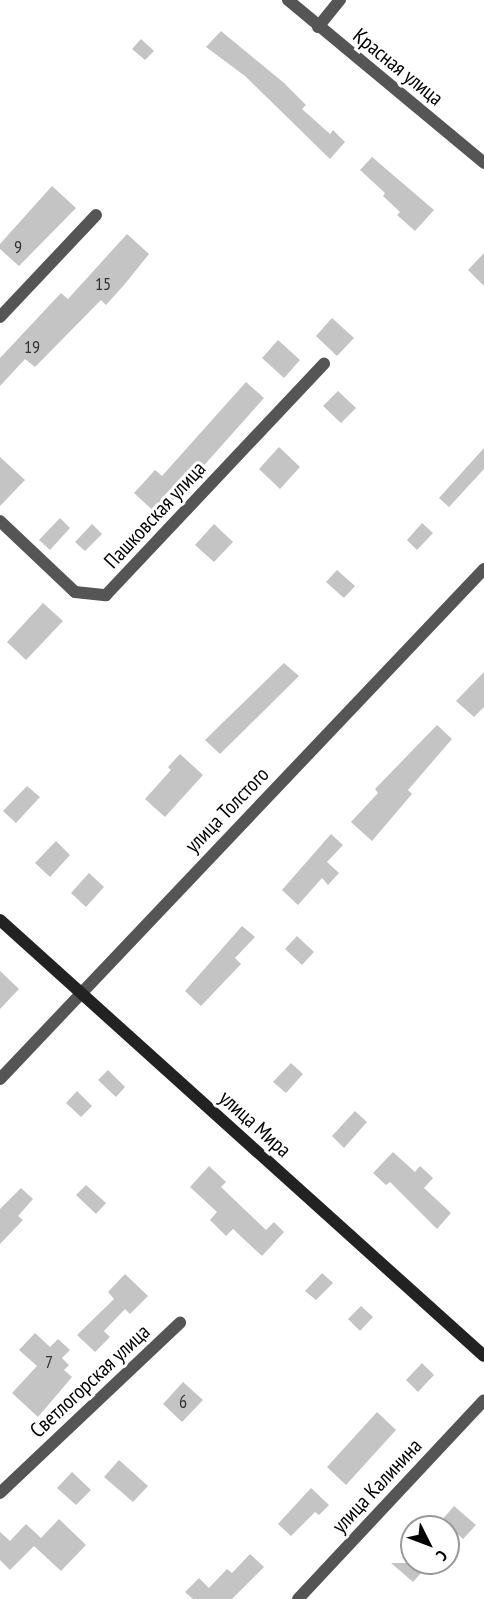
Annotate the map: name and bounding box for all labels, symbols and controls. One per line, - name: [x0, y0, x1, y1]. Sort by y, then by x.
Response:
- street label: Красная улица: [348, 23, 448, 111]
- house number: 9: [14, 236, 22, 258]
- house number: 15: [95, 273, 111, 295]
- house number: 19: [24, 336, 40, 358]
- street label: Пашковская улица: [99, 456, 211, 574]
- street label: улица Толстого: [180, 762, 274, 858]
- street label: улица Мира: [214, 1085, 296, 1163]
- street label: Светлогорская улица: [25, 1319, 155, 1443]
- house number: 7: [45, 1351, 53, 1373]
- house number: 6: [179, 1391, 187, 1413]
- street label: улица Калинина: [327, 1434, 427, 1538]
- north arrow: [400, 1515, 460, 1575]
- text: С: [432, 1546, 452, 1565]

